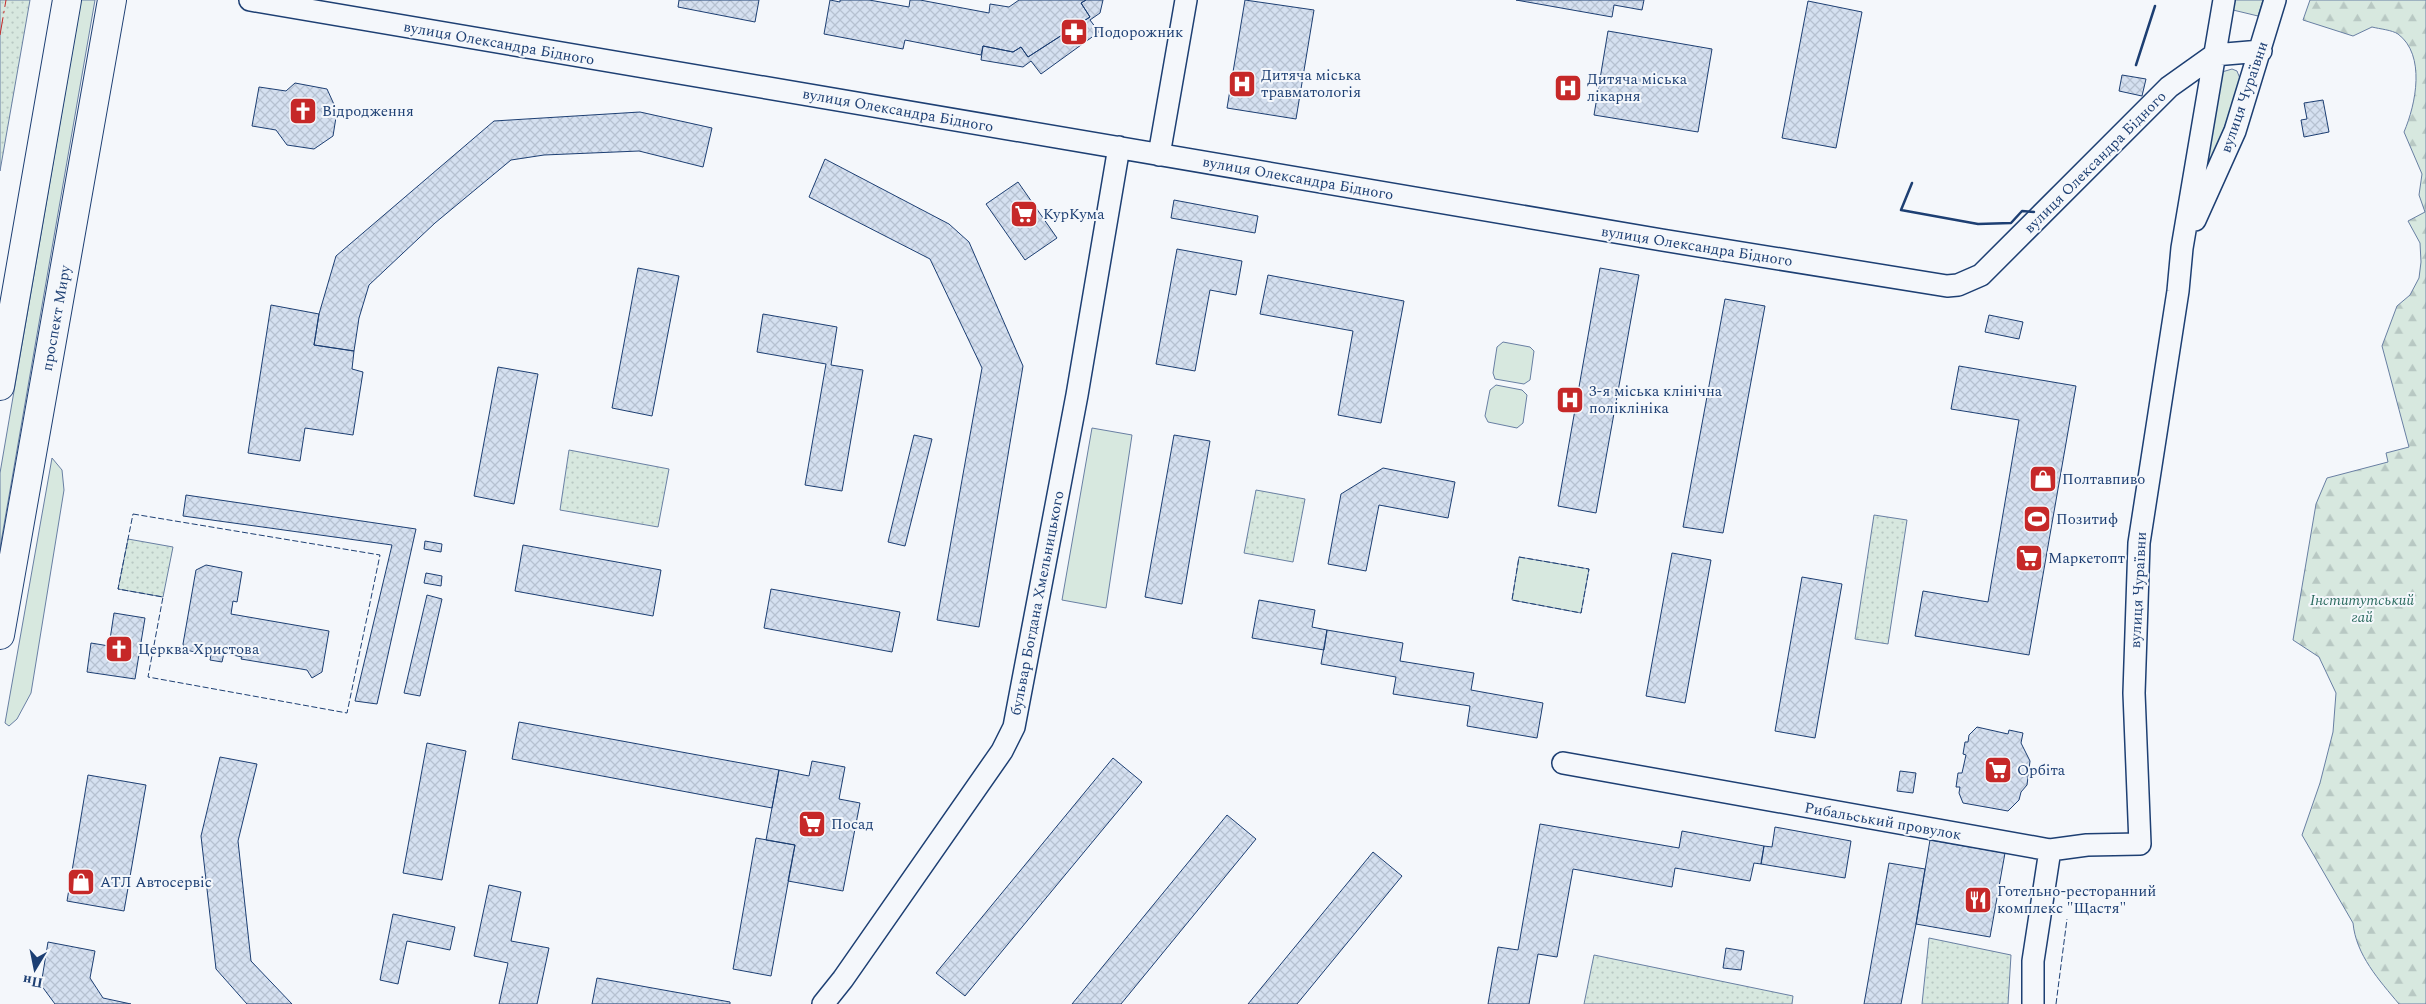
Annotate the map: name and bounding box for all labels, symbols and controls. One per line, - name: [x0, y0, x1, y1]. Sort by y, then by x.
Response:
- street label: вулиця Олександра Бідного: [402, 15, 596, 72]
- pharmacy icon: Подорожник: [1059, 17, 1089, 47]
- place label: Подорожник: [1093, 21, 1183, 44]
- street label: вулиця Чураївни: [2215, 38, 2274, 156]
- place label: Дитяча міська травматологія: [1261, 64, 1362, 104]
- place label: Дитяча міська лікарня: [1587, 68, 1688, 108]
- hospital icon: Дитяча міська травматологія: [1227, 69, 1257, 99]
- hospital icon: Дитяча міська лікарня: [1553, 73, 1583, 103]
- street label: вулиця Олександра Бідного: [801, 82, 995, 139]
- street label: вулиця Олександра Бідного: [2019, 86, 2172, 239]
- church icon: Відродження: [288, 96, 318, 126]
- place label: Відродження: [322, 100, 414, 123]
- street label: вулиця Олександра Бідного: [1201, 150, 1395, 207]
- supermarket icon: КурКума: [1009, 199, 1039, 229]
- place label: КурКума: [1043, 203, 1105, 226]
- street label: вулиця Олександра Бідного: [1599, 220, 1794, 273]
- street label: проспект Миру: [36, 262, 77, 373]
- place label: 3-я міська клінічна поліклініка: [1589, 380, 1723, 420]
- hospital icon: 3-я міська клінічна поліклініка: [1555, 385, 1585, 415]
- shop icon: Полтавпиво: [2028, 464, 2058, 494]
- place label: Полтавпиво: [2062, 468, 2145, 491]
- street label: бульвар Богдана Хмельницького: [1004, 489, 1071, 717]
- sports icon: Позитиф: [2022, 504, 2052, 534]
- place label: Позитиф: [2056, 508, 2118, 531]
- street label: вулиця Чураївни: [2124, 531, 2153, 649]
- supermarket icon: Маркетопт: [2014, 543, 2044, 573]
- place label: Маркетопт: [2048, 547, 2125, 570]
- park label: Інститутський гай: [2310, 589, 2414, 629]
- church icon: Церква Христова: [104, 634, 134, 664]
- place label: Церква Христова: [138, 638, 260, 661]
- supermarket icon: Орбіта: [1983, 755, 2013, 785]
- place label: Орбіта: [2017, 759, 2066, 782]
- street label: Рибальський провулок: [1802, 796, 1963, 847]
- supermarket icon: Посад: [797, 809, 827, 839]
- place label: Посад: [831, 813, 873, 836]
- shop icon: АТЛ Автосервіс: [66, 867, 96, 897]
- place label: АТЛ Автосервіс: [100, 871, 212, 894]
- place label: Готельно-ресторанний комплекс "Щастя": [1997, 880, 2156, 920]
- restaurant icon: Готельно-ресторанний комплекс "Щастя": [1963, 885, 1993, 915]
- north arrow: [10, 944, 60, 994]
- text: Пн: [21, 969, 45, 993]

